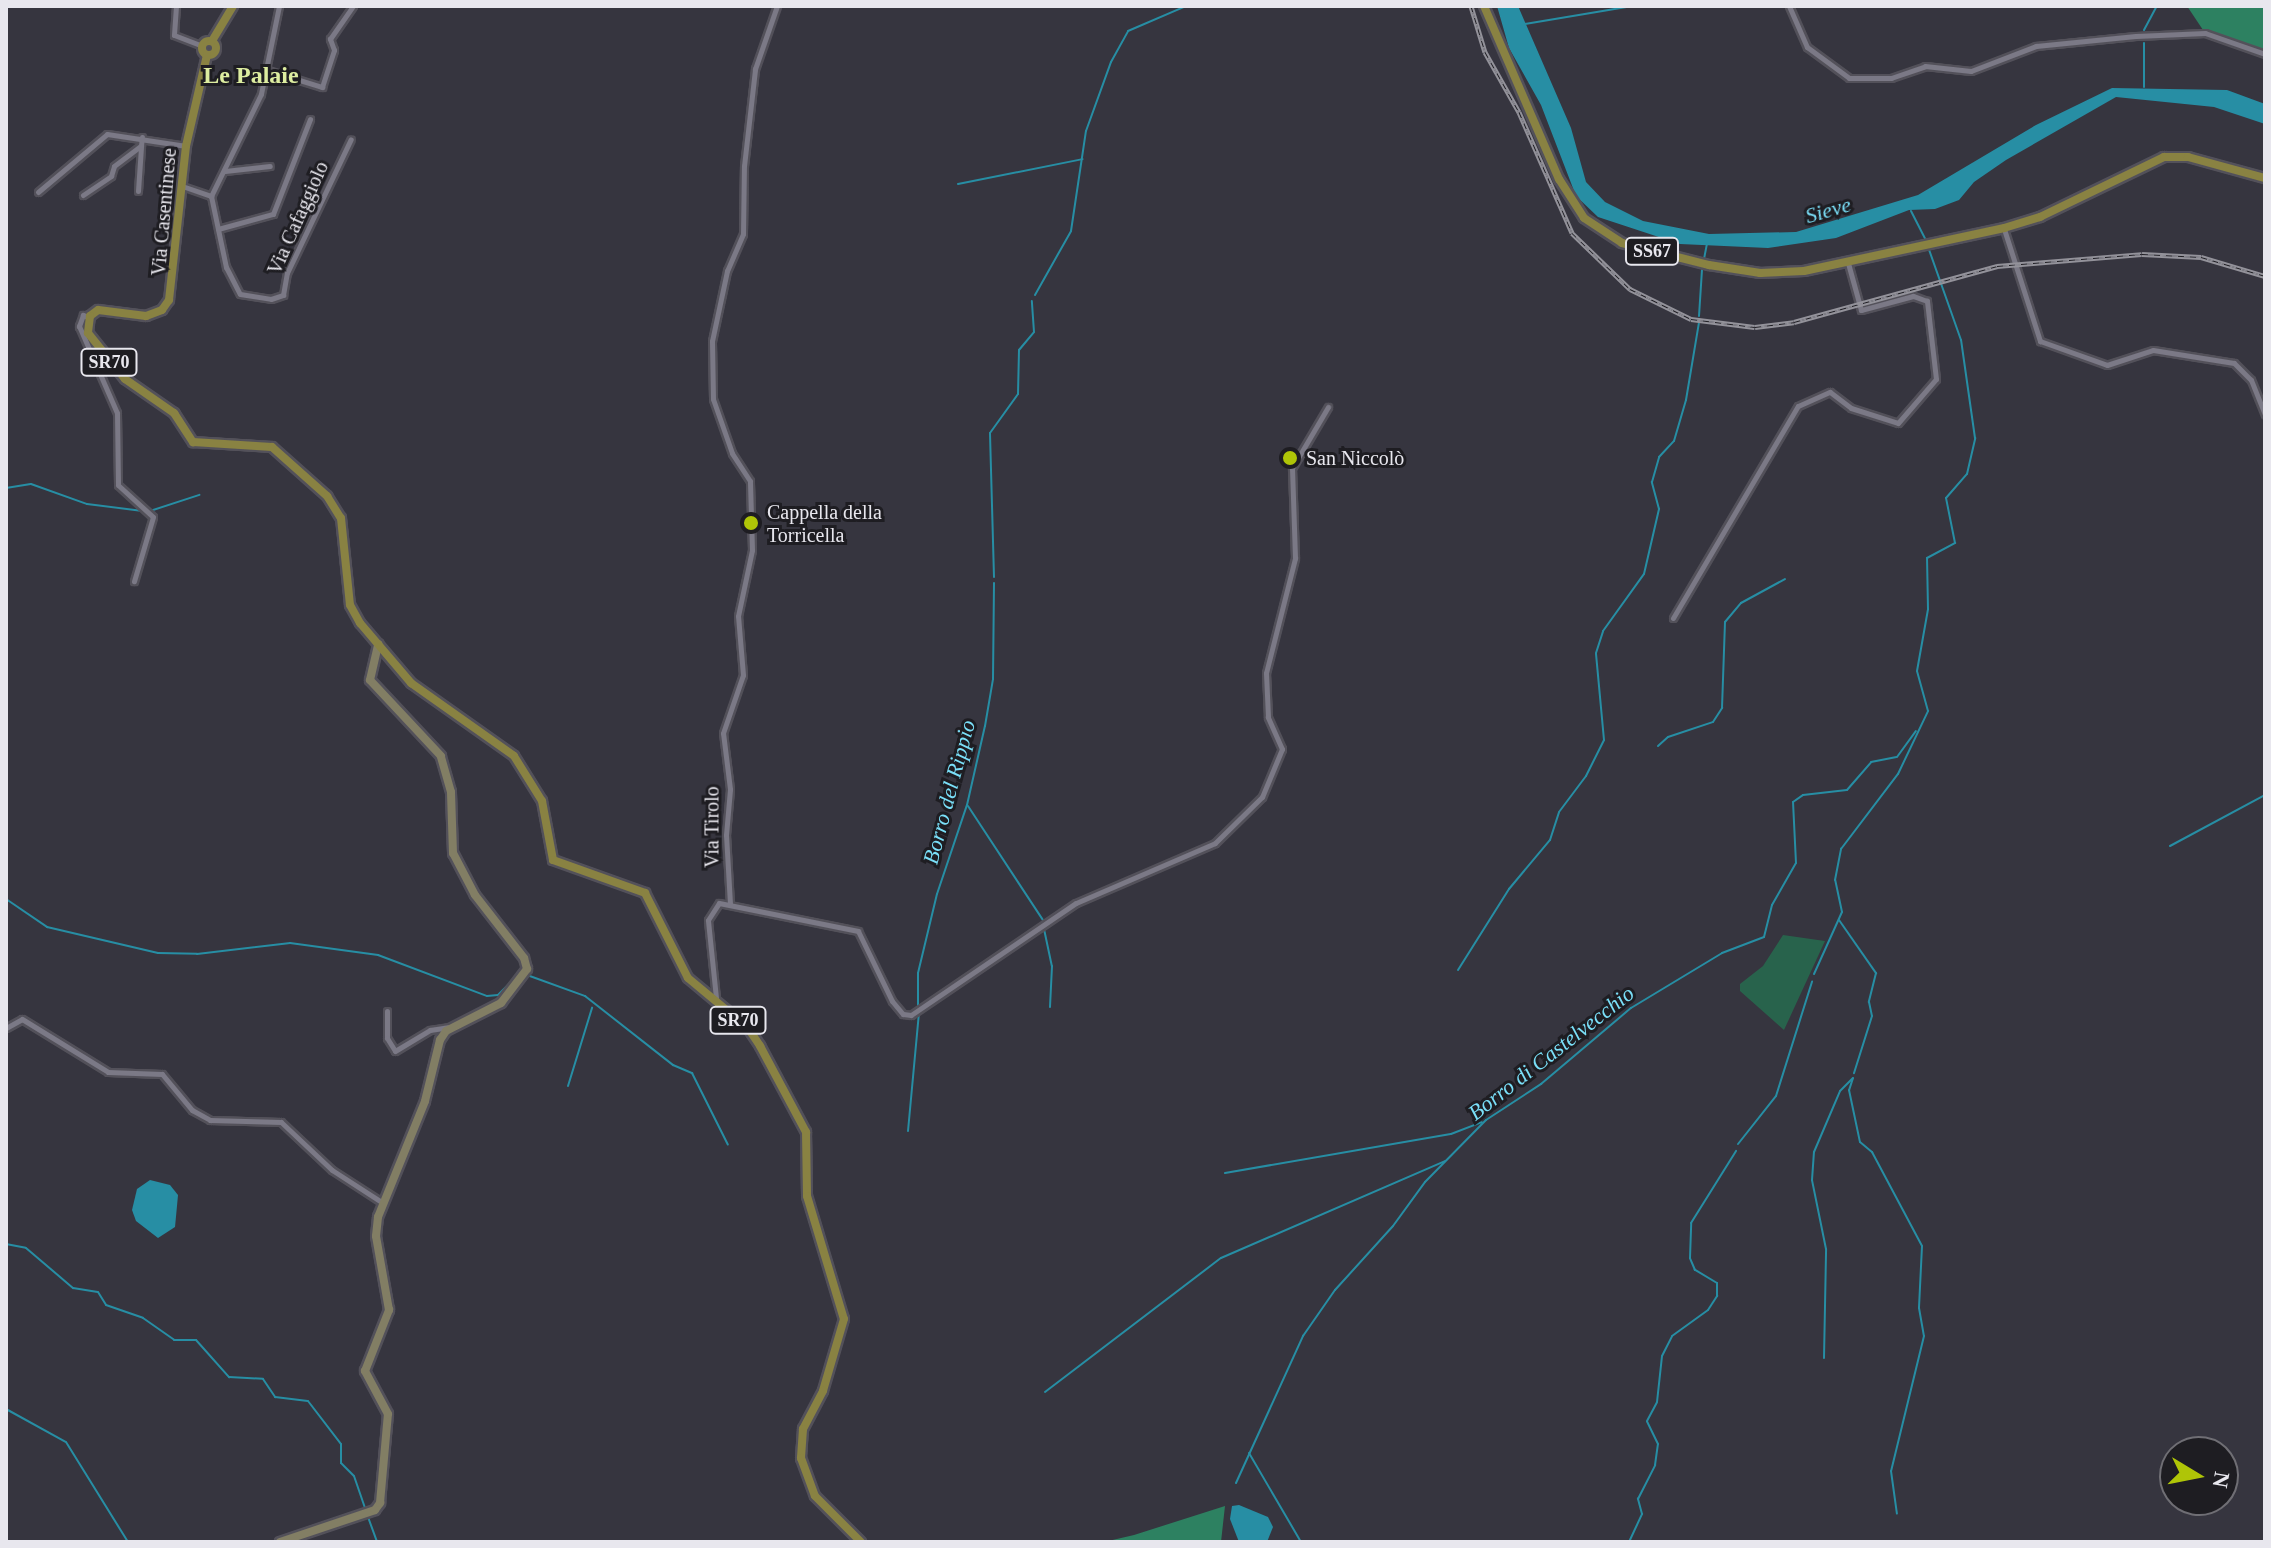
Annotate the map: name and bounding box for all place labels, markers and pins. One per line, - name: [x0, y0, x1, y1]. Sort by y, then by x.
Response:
- place label: San Niccolò: [1306, 446, 1404, 470]
- marker: San Niccolò: [1281, 449, 1299, 467]
- place label: Cappella della Torricella: [767, 500, 882, 547]
- marker: Cappella della Torricella: [742, 514, 760, 532]

